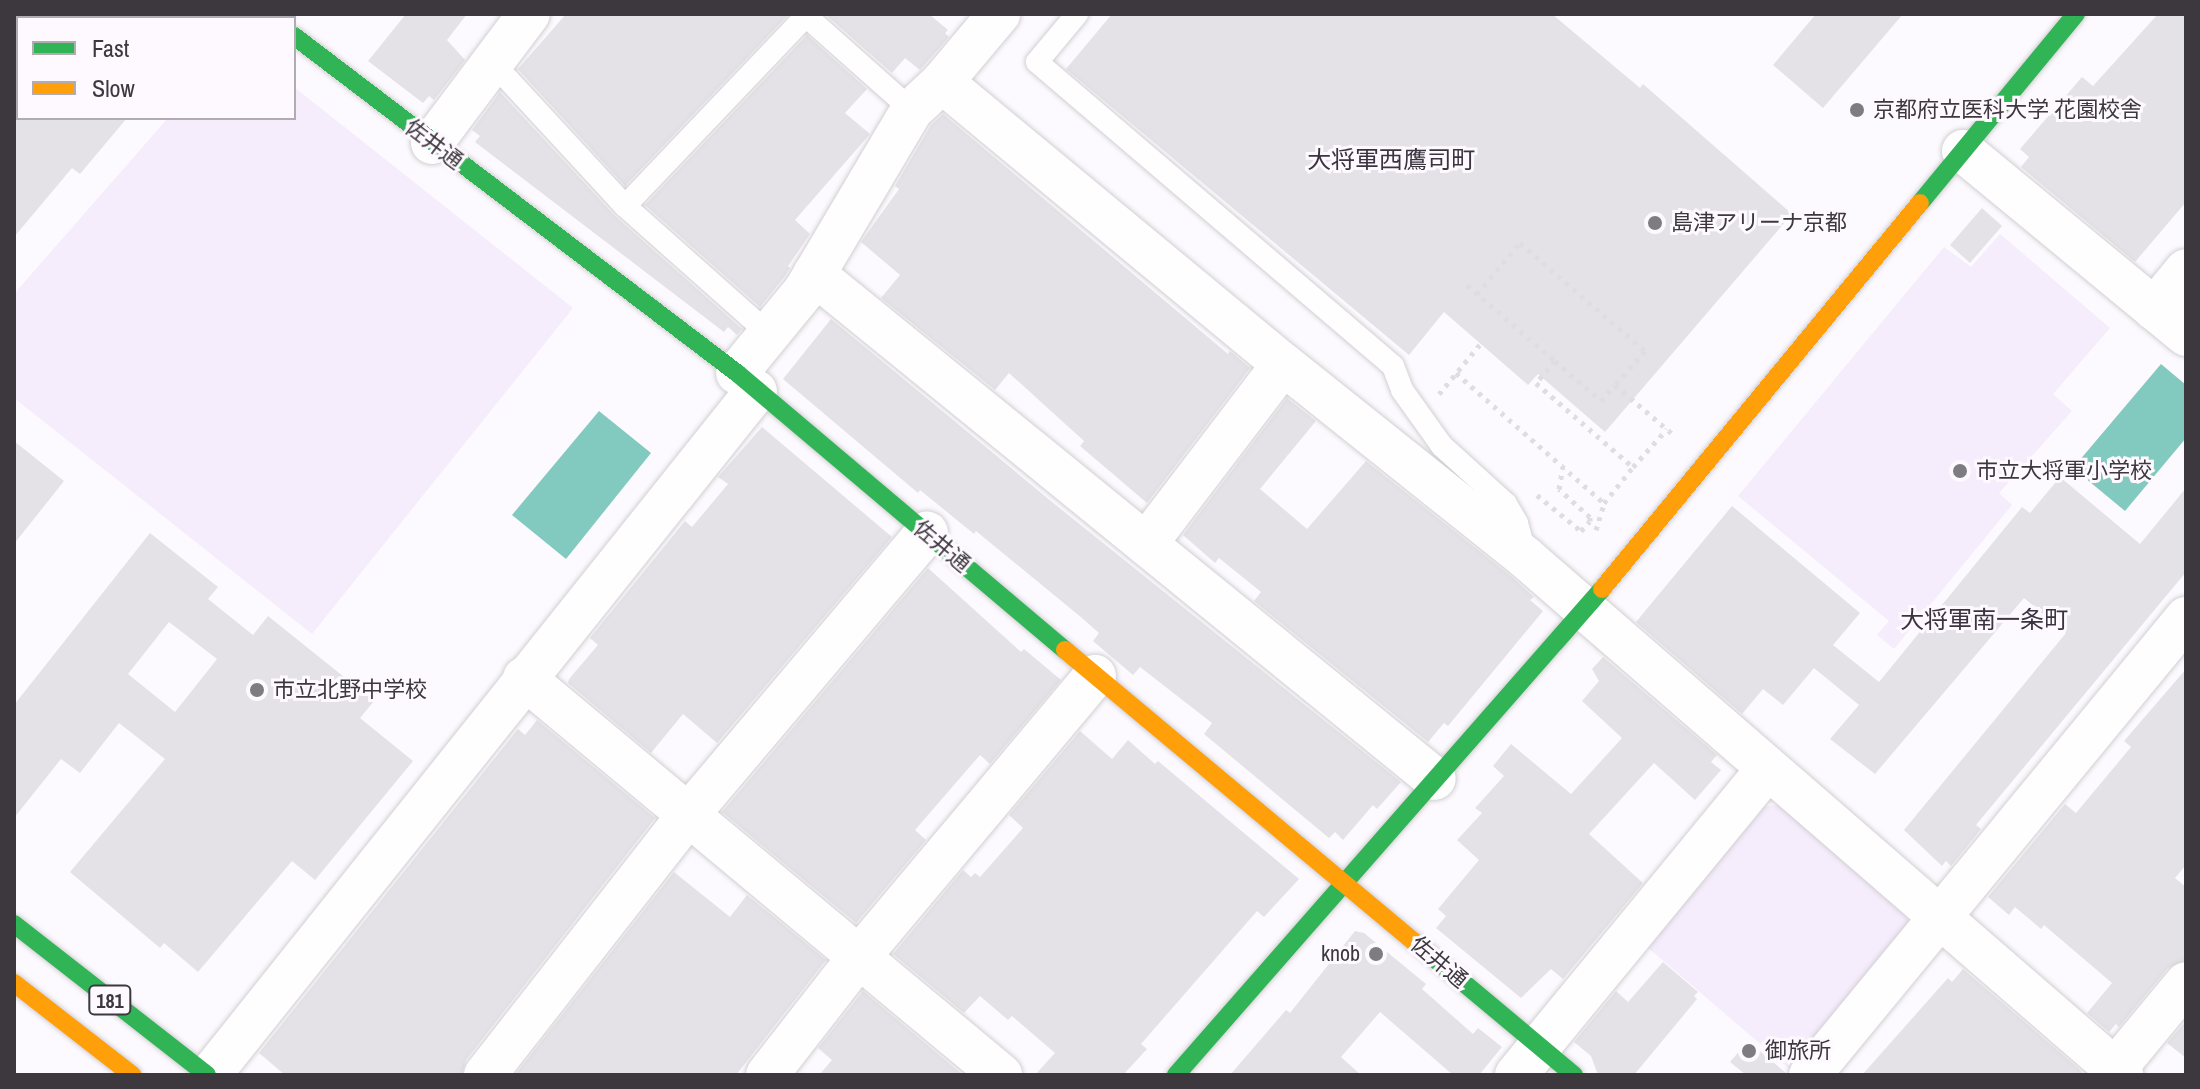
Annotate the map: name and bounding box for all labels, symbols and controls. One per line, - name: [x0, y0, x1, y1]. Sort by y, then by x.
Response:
- legend: [16, 16, 296, 120]
- text: Fast: [92, 32, 129, 64]
- text: Slow: [92, 72, 135, 104]
- place label: 京都府立医科大学 花園校舎: [1873, 97, 2142, 123]
- marker: 京都府立医科大学 花園校舎: [1848, 101, 1866, 119]
- street label: 佐井通: [400, 114, 468, 174]
- district label: 大将軍西鷹司町: [1307, 146, 1475, 174]
- place label: 島津アリーナ京都: [1671, 210, 1847, 236]
- marker: 島津アリーナ京都: [1646, 214, 1664, 232]
- place label: 市立大将軍小学校: [1976, 458, 2152, 484]
- marker: 市立大将軍小学校: [1951, 462, 1969, 480]
- street label: 佐井通: [908, 515, 976, 577]
- district label: 大将軍南一条町: [1900, 606, 2068, 634]
- place label: 市立北野中学校: [273, 677, 427, 703]
- marker: 市立北野中学校: [248, 681, 266, 699]
- street label: 佐井通: [1405, 931, 1473, 993]
- place label: knob: [1321, 941, 1360, 967]
- marker: knob: [1367, 945, 1385, 963]
- road number: 181: [88, 984, 132, 1016]
- place label: 御旅所: [1765, 1038, 1831, 1064]
- marker: 御旅所: [1740, 1042, 1758, 1060]

